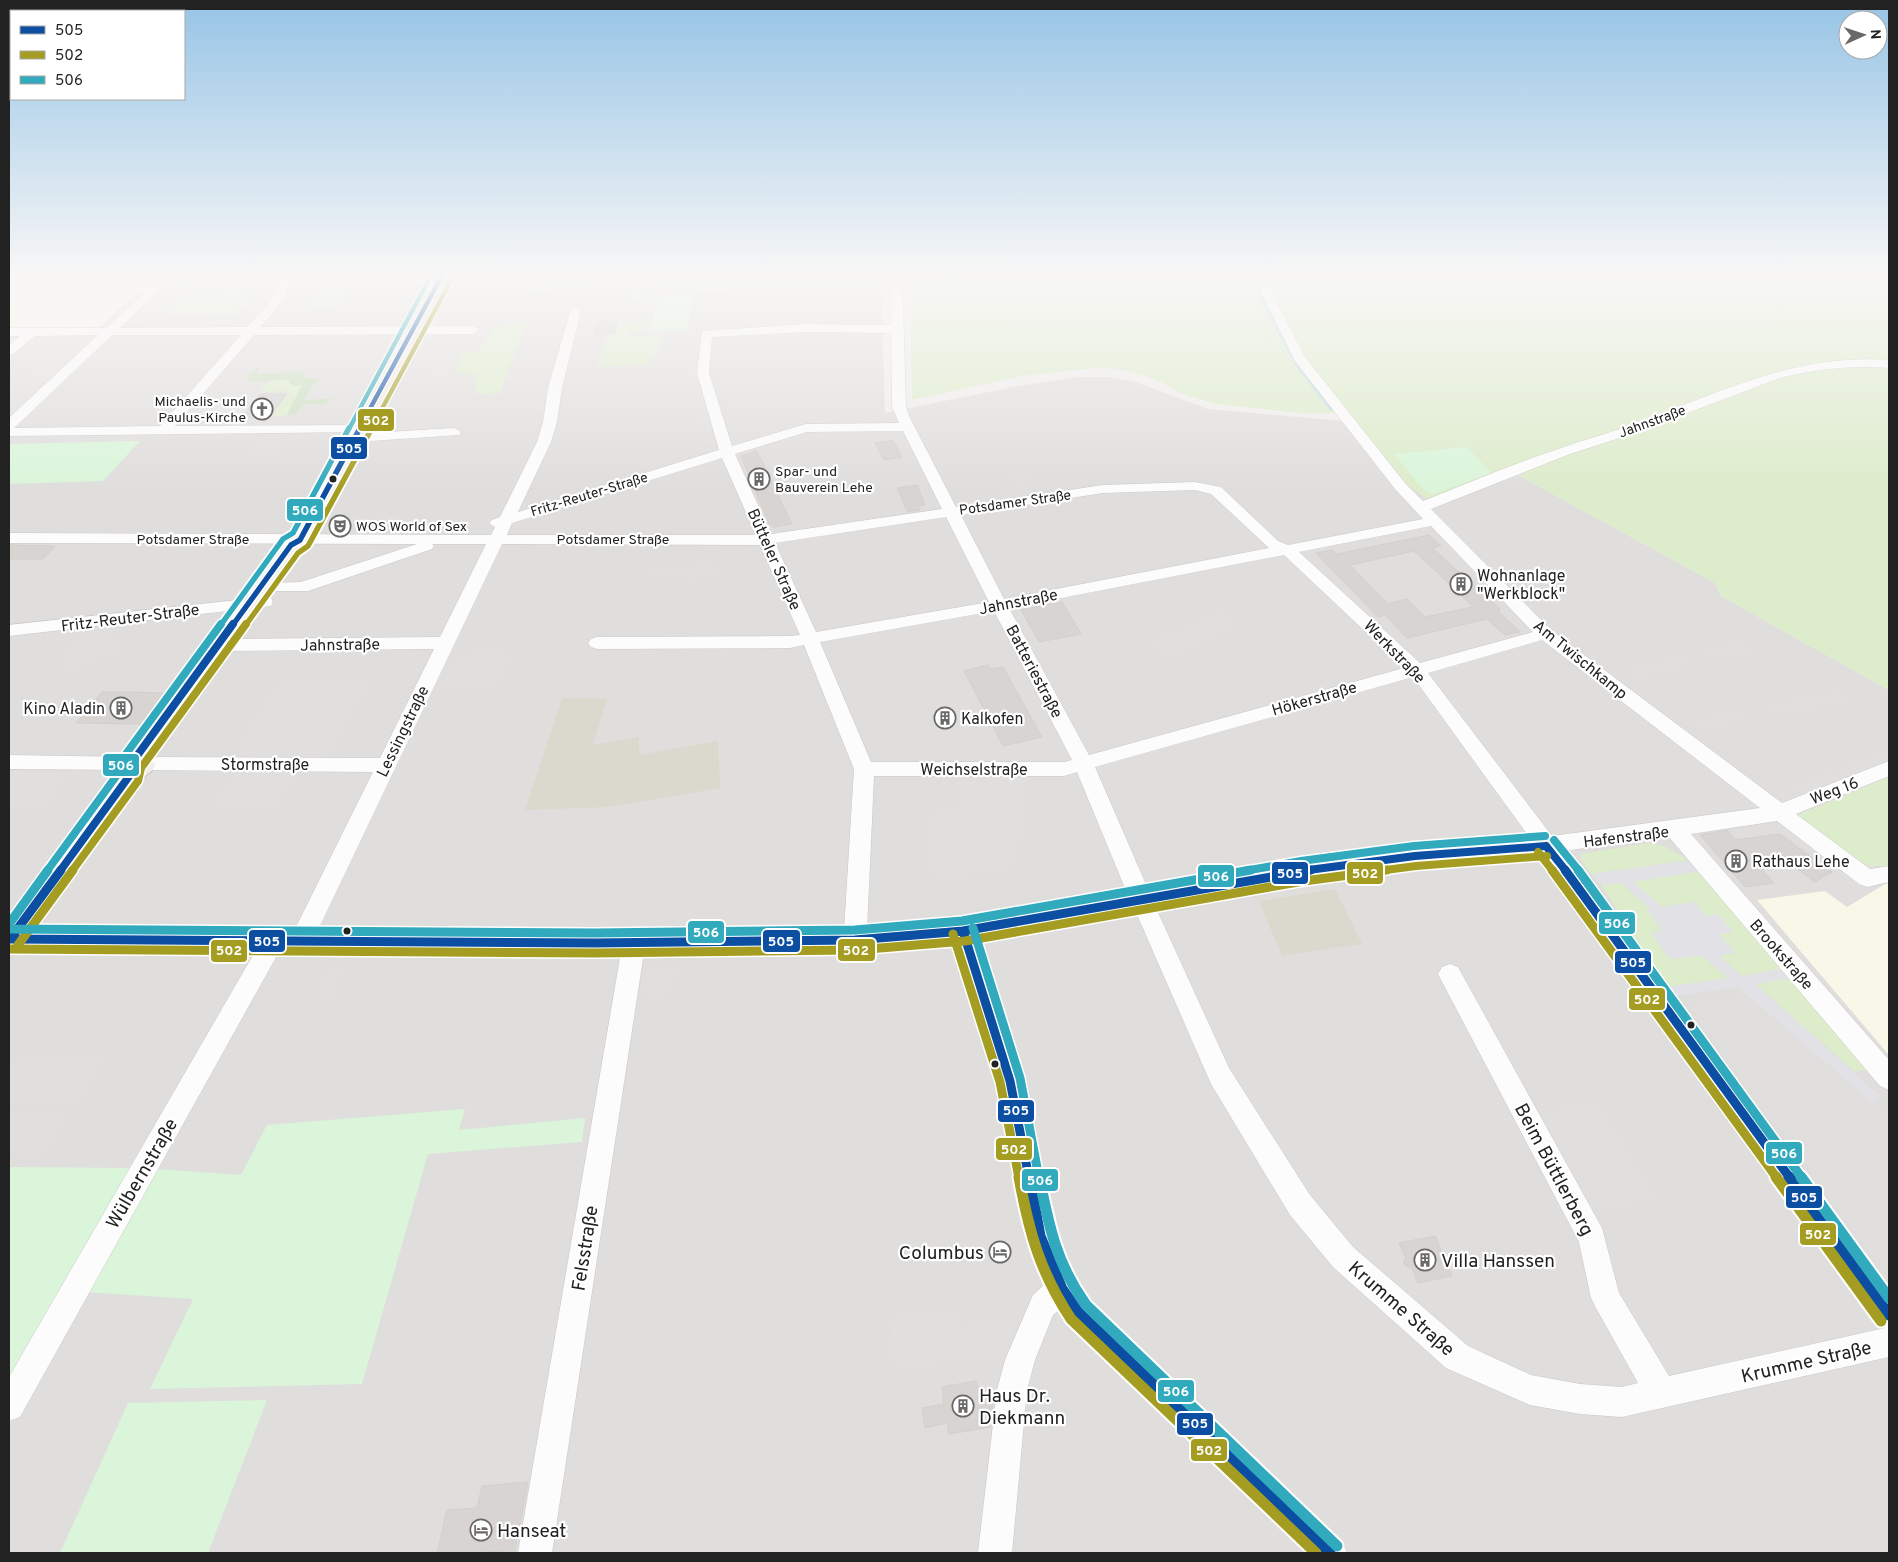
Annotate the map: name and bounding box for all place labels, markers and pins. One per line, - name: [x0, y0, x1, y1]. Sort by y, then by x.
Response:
- place label: Michaelis- und Paulus-Kirche: [155, 394, 246, 427]
- church icon: Michaelis- und Paulus-Kirche: [250, 397, 274, 421]
- place label: Spar- und Bauverein Lehe: [775, 464, 873, 497]
- building icon: Spar- und Bauverein Lehe: [747, 467, 771, 491]
- unlabelled marker: [328, 474, 338, 484]
- theatre icon: WOS World of Sex: [328, 514, 352, 538]
- place label: WOS World of Sex: [356, 519, 467, 536]
- place label: Wohnanlage "Werkblock": [1477, 567, 1565, 605]
- building icon: Wohnanlage "Werkblock": [1449, 572, 1473, 596]
- building icon: Kino Aladin: [109, 696, 133, 720]
- place label: Kino Aladin: [23, 700, 105, 720]
- building icon: Kalkofen: [933, 706, 957, 730]
- place label: Kalkofen: [961, 710, 1023, 730]
- building icon: Rathaus Lehe: [1724, 849, 1748, 873]
- place label: Rathaus Lehe: [1752, 853, 1850, 873]
- unlabelled marker: [342, 926, 352, 936]
- unlabelled marker: [1686, 1020, 1696, 1030]
- unlabelled marker: [990, 1059, 1000, 1069]
- hotel icon: Columbus: [988, 1240, 1012, 1264]
- place label: Columbus: [899, 1242, 984, 1266]
- building icon: Villa Hanssen: [1413, 1248, 1437, 1272]
- place label: Villa Hanssen: [1441, 1250, 1555, 1274]
- place label: Haus Dr. Diekmann: [979, 1385, 1065, 1431]
- building icon: Haus Dr. Diekmann: [951, 1394, 975, 1418]
- hotel icon: Hanseat: [469, 1518, 493, 1542]
- place label: Hanseat: [497, 1520, 566, 1544]

